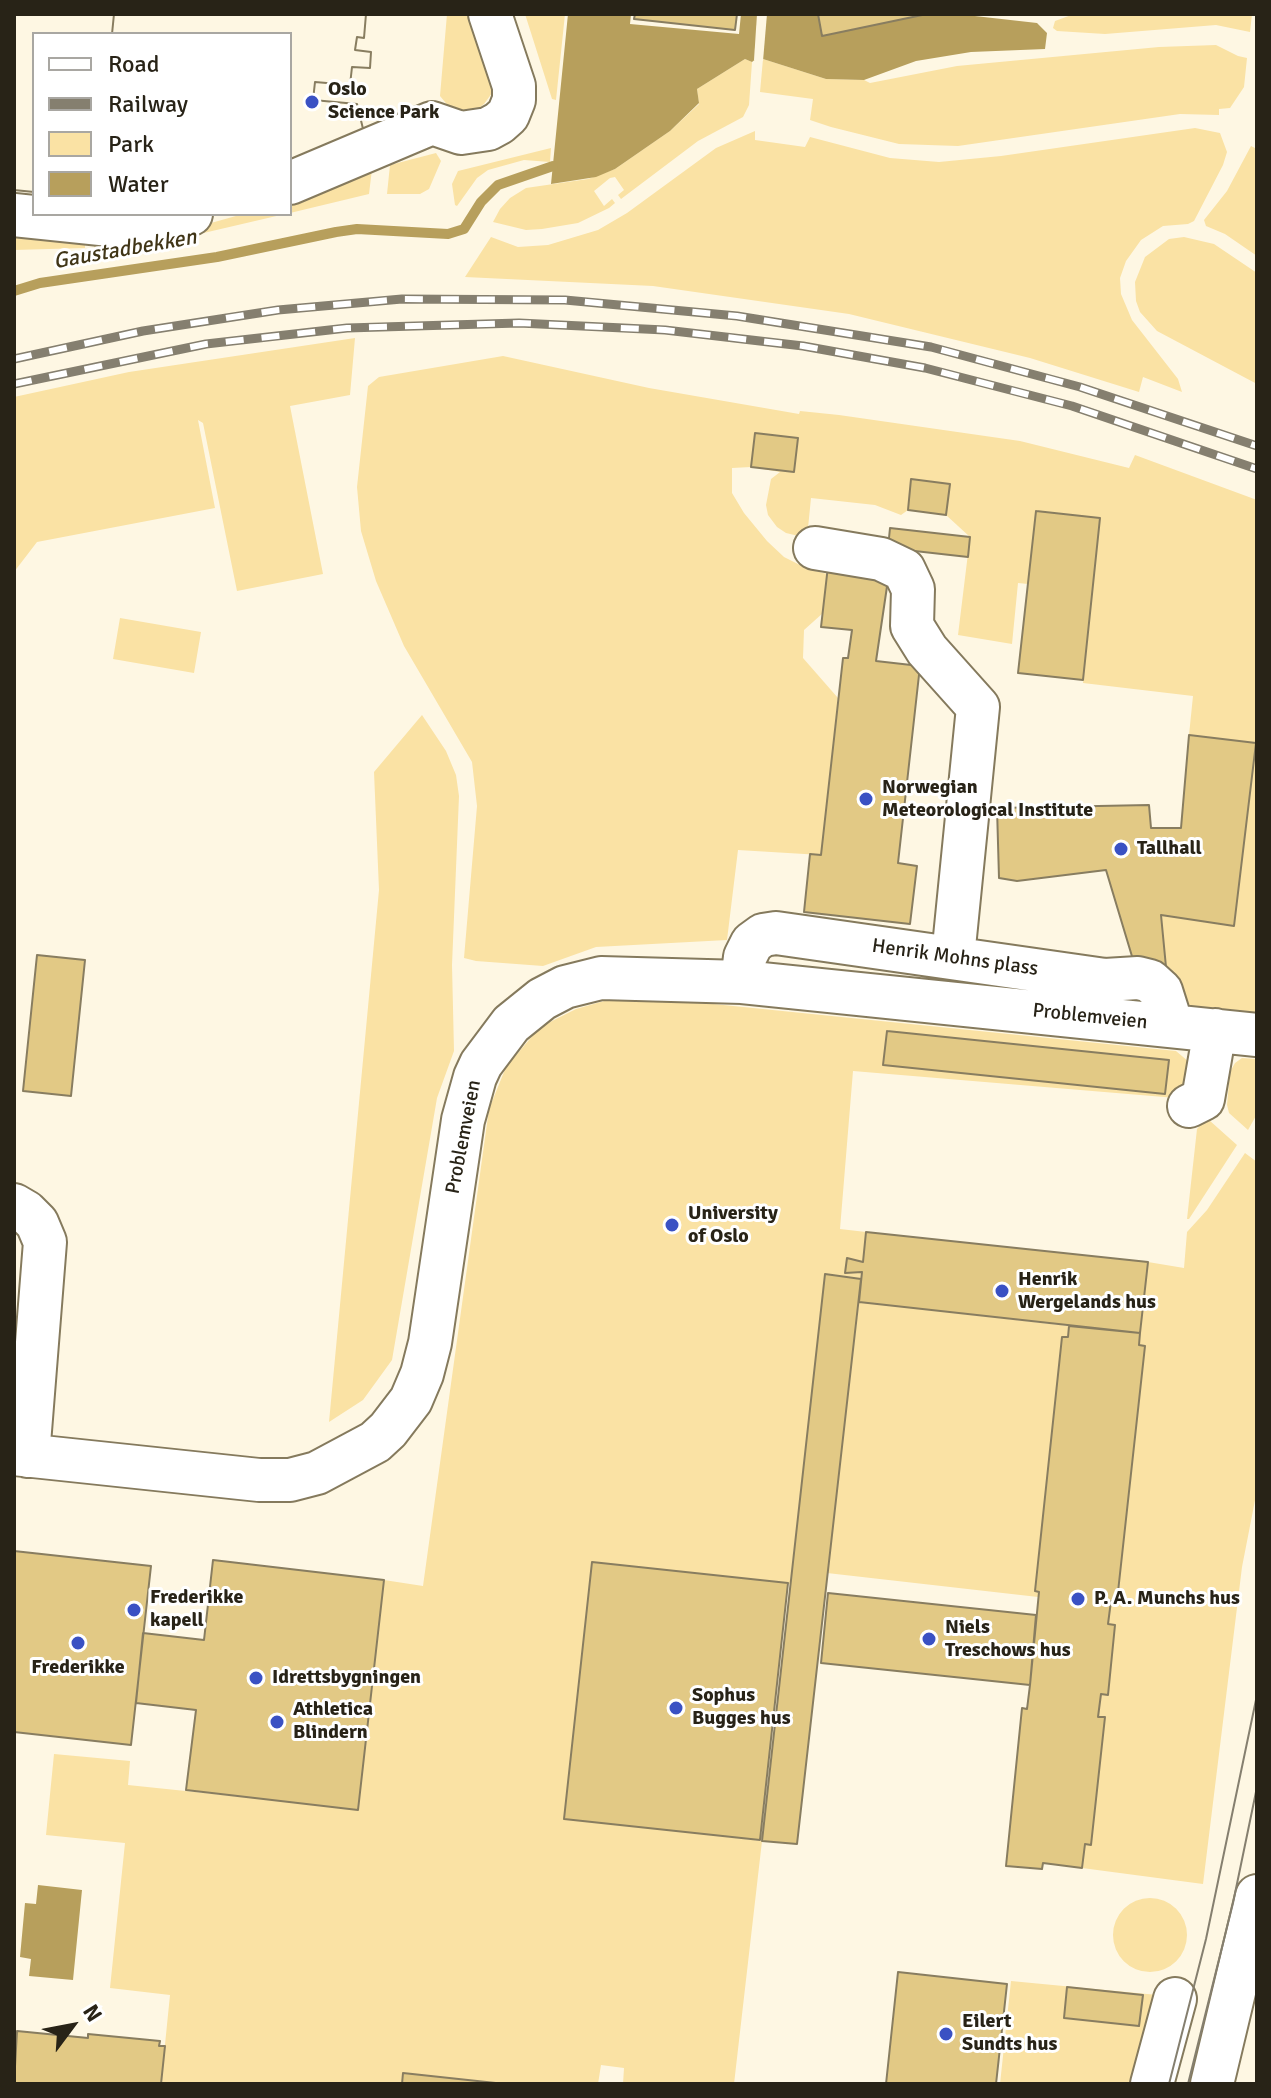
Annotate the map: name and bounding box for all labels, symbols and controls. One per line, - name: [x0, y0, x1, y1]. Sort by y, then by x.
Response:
- legend: [32, 32, 292, 216]
- text: Road: [108, 49, 159, 79]
- place label: Oslo Science Park: [328, 78, 439, 125]
- text: Railway: [108, 89, 188, 119]
- marker: Oslo Science Park: [303, 93, 321, 111]
- text: Park: [108, 129, 154, 159]
- text: Water: [108, 169, 168, 199]
- water label: Gaustadbekken: [51, 224, 199, 276]
- place label: Norwegian Meteorological Institute: [882, 776, 1093, 823]
- marker: Norwegian Meteorological Institute: [857, 790, 875, 808]
- place label: Tallhall: [1137, 837, 1202, 861]
- marker: Tallhall: [1112, 840, 1130, 858]
- street label: Henrik Mohns plass: [870, 934, 1040, 982]
- street label: Problemveien: [1031, 999, 1149, 1035]
- street label: Problemveien: [441, 1078, 487, 1196]
- place label: University of Oslo: [688, 1202, 778, 1249]
- marker: University of Oslo: [663, 1216, 681, 1234]
- place label: Henrik Wergelands hus: [1018, 1268, 1156, 1315]
- marker: Henrik Wergelands hus: [993, 1282, 1011, 1300]
- place label: Frederikke kapell: [150, 1586, 243, 1633]
- place label: P. A. Munchs hus: [1094, 1587, 1240, 1611]
- marker: P. A. Munchs hus: [1069, 1590, 1087, 1608]
- marker: Frederikke kapell: [125, 1601, 143, 1619]
- place label: Niels Treschows hus: [945, 1616, 1071, 1663]
- marker: Niels Treschows hus: [920, 1630, 938, 1648]
- marker: Frederikke: [69, 1634, 87, 1652]
- place label: Frederikke: [31, 1656, 125, 1680]
- place label: Idrettsbygningen: [272, 1666, 421, 1690]
- marker: Idrettsbygningen: [247, 1669, 265, 1687]
- place label: Sophus Bugges hus: [692, 1684, 791, 1731]
- place label: Athletica Blindern: [293, 1698, 373, 1745]
- marker: Sophus Bugges hus: [667, 1699, 685, 1717]
- marker: Athletica Blindern: [268, 1713, 286, 1731]
- north arrow: [32, 1986, 112, 2066]
- text: N: [77, 1999, 108, 2027]
- place label: Eilert Sundts hus: [962, 2010, 1057, 2057]
- marker: Eilert Sundts hus: [937, 2025, 955, 2043]

